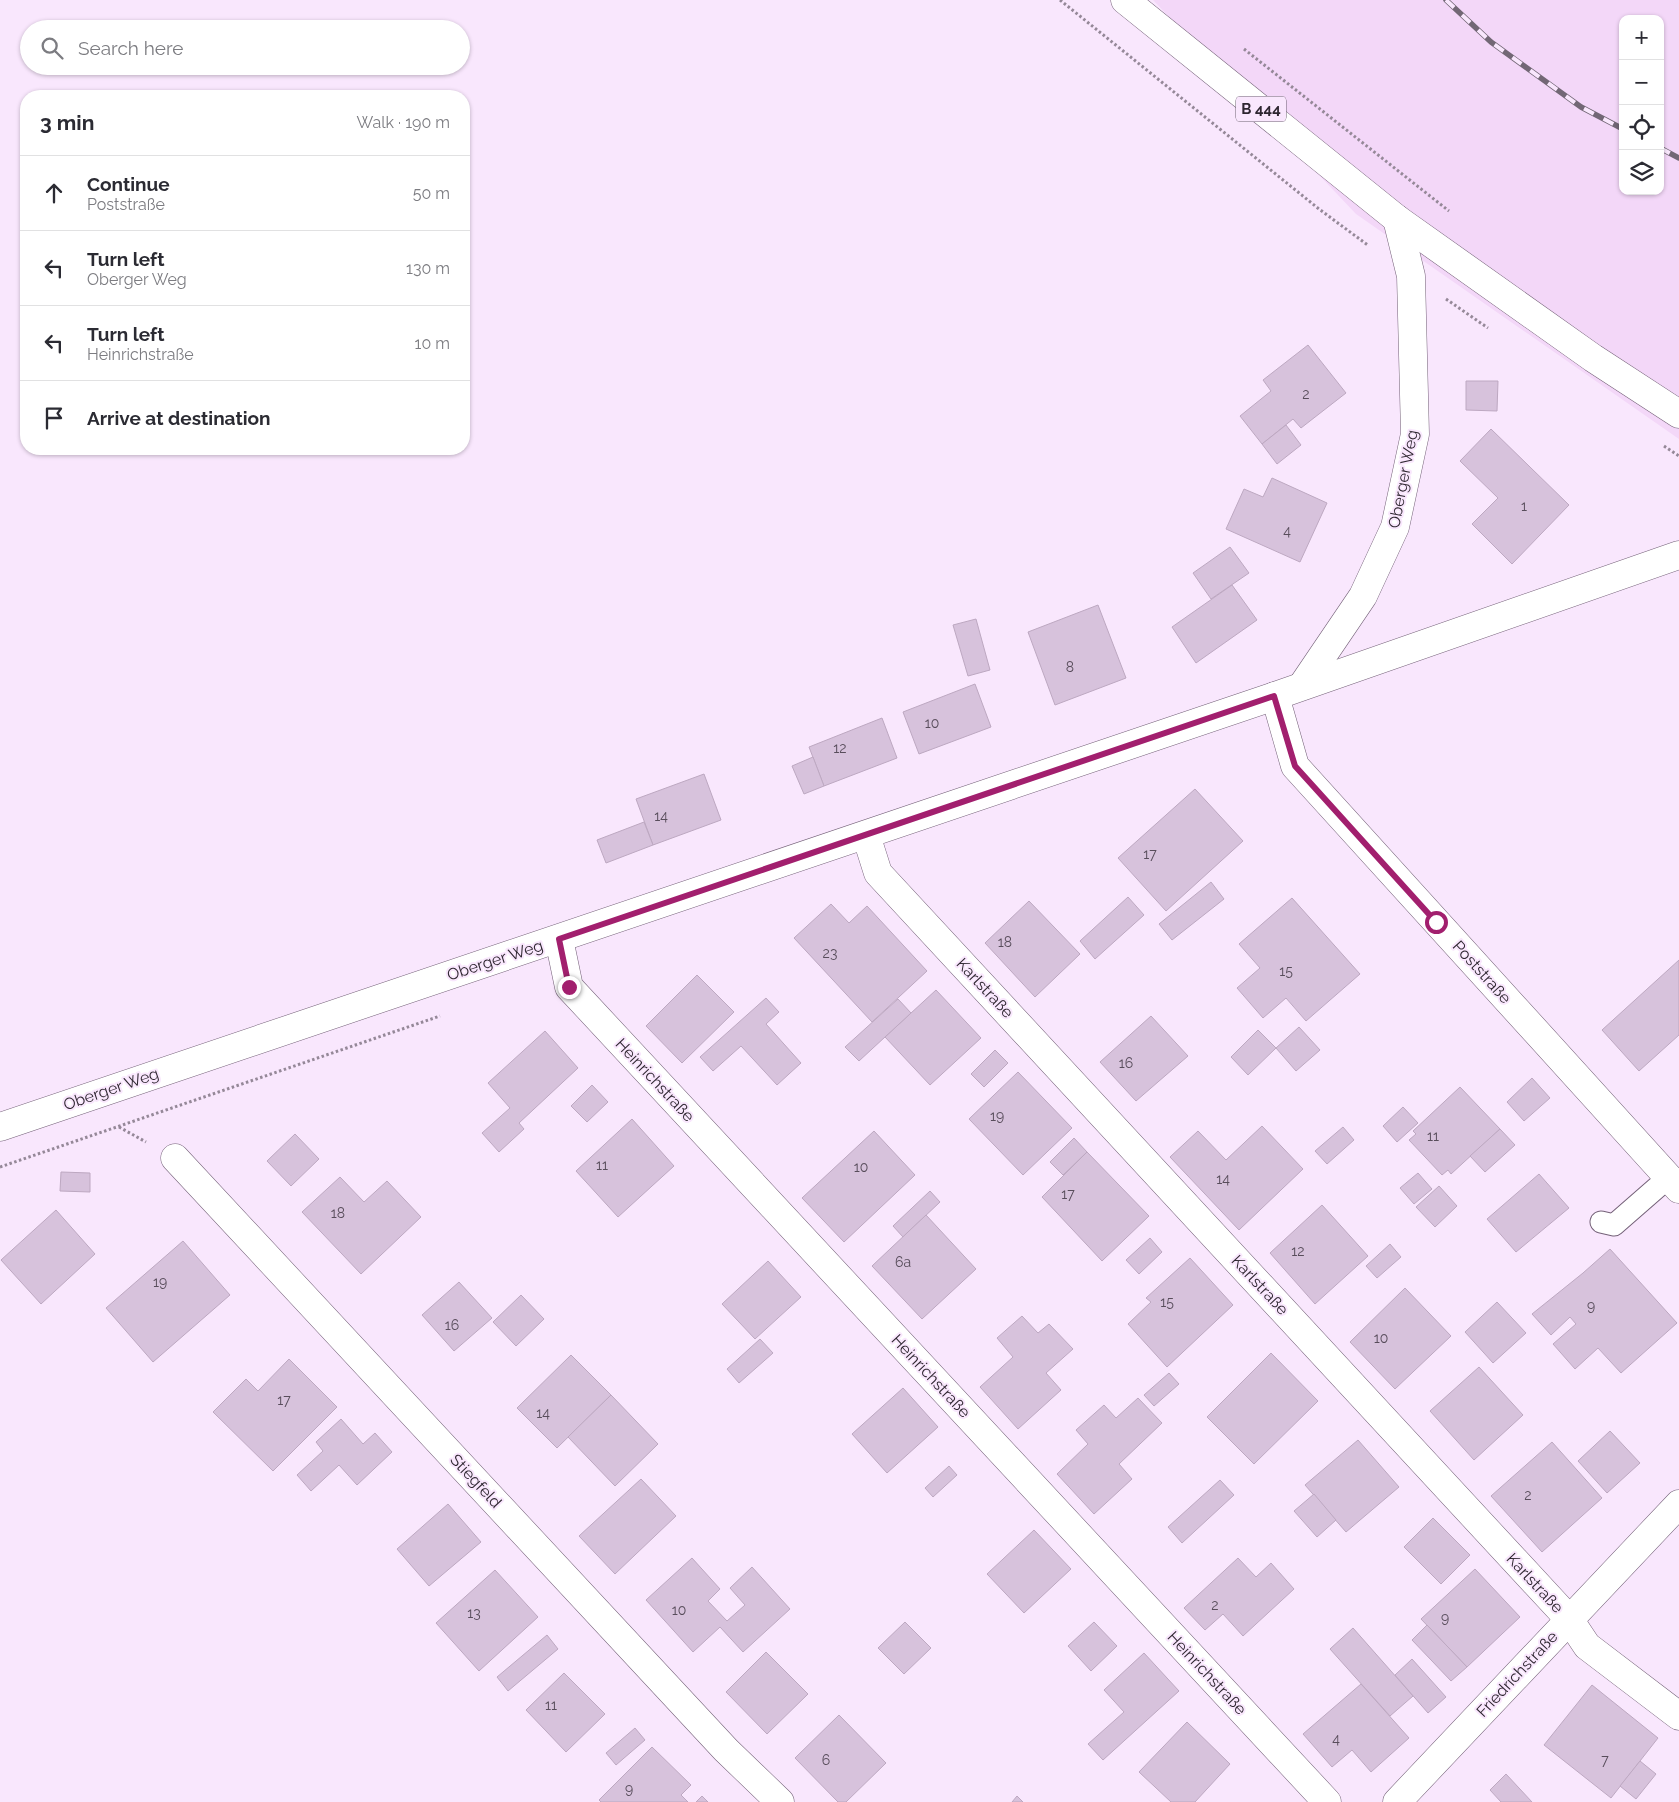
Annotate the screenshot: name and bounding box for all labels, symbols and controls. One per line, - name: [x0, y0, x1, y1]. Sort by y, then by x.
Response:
- map controls: [1619, 15, 1664, 195]
- button: +: [1619, 15, 1664, 60]
- search box: [20, 20, 470, 75]
- icon: search: [38, 34, 66, 62]
- text: Search here: [78, 37, 184, 59]
- button: −: [1619, 60, 1664, 105]
- road number: B 444: [1236, 96, 1286, 122]
- button: locate: [1619, 105, 1664, 150]
- text: 3 min: [40, 110, 94, 135]
- text: Walk · 190 m: [357, 113, 450, 132]
- button: layers: [1619, 150, 1664, 195]
- text: Continue: [87, 173, 170, 195]
- icon: ahead: [40, 179, 68, 207]
- text: 50 m: [413, 184, 450, 203]
- text: Poststraße: [87, 195, 165, 214]
- text: Turn left: [87, 248, 164, 270]
- icon: left: [40, 254, 68, 282]
- text: 130 m: [406, 259, 450, 278]
- text: Oberger Weg: [87, 270, 187, 289]
- text: Turn left: [87, 323, 164, 345]
- icon: left: [40, 329, 68, 357]
- text: 10 m: [415, 334, 450, 353]
- text: Heinrichstraße: [87, 345, 194, 364]
- house number: 2: [1302, 386, 1310, 402]
- icon: arrive: [40, 404, 68, 432]
- text: Arrive at destination: [87, 407, 271, 429]
- street label: Oberger Weg: [1384, 428, 1422, 530]
- house number: 1: [1521, 498, 1527, 514]
- house number: 4: [1283, 523, 1291, 539]
- house number: 8: [1066, 659, 1074, 675]
- house number: 10: [925, 715, 939, 731]
- house number: 12: [833, 740, 847, 756]
- house number: 14: [654, 808, 668, 824]
- house number: 17: [1143, 846, 1157, 862]
- route start: [1425, 911, 1448, 934]
- house number: 18: [998, 934, 1012, 950]
- street label: Oberger Weg: [445, 936, 545, 984]
- street label: Poststraße: [1449, 937, 1515, 1007]
- house number: 23: [823, 945, 837, 961]
- street label: Karlstraße: [953, 954, 1017, 1022]
- house number: 15: [1279, 963, 1293, 979]
- route end: [558, 976, 581, 999]
- street label: Heinrichstraße: [612, 1035, 698, 1125]
- house number: 16: [1119, 1055, 1133, 1071]
- street label: Oberger Weg: [61, 1064, 161, 1114]
- house number: 19: [990, 1108, 1004, 1124]
- house number: 11: [1427, 1128, 1439, 1144]
- house number: 11: [596, 1157, 608, 1173]
- house number: 10: [854, 1159, 868, 1175]
- house number: 14: [1216, 1171, 1230, 1187]
- house number: 17: [1061, 1186, 1075, 1202]
- house number: 18: [331, 1205, 345, 1221]
- house number: 12: [1291, 1243, 1305, 1259]
- street label: Karlstraße: [1228, 1251, 1292, 1319]
- house number: 6a: [895, 1254, 911, 1270]
- house number: 19: [153, 1274, 167, 1290]
- house number: 15: [1160, 1294, 1174, 1310]
- house number: 9: [1587, 1298, 1595, 1314]
- house number: 16: [445, 1317, 459, 1333]
- house number: 10: [1374, 1330, 1388, 1346]
- street label: Heinrichstraße: [888, 1331, 974, 1421]
- house number: 17: [277, 1392, 291, 1408]
- house number: 14: [536, 1405, 550, 1421]
- street label: Stiegfeld: [446, 1450, 506, 1512]
- house number: 2: [1524, 1487, 1532, 1503]
- street label: Karlstraße: [1503, 1549, 1567, 1617]
- house number: 2: [1211, 1597, 1219, 1613]
- house number: 10: [672, 1602, 686, 1618]
- house number: 13: [467, 1605, 481, 1621]
- house number: 9: [1441, 1610, 1449, 1626]
- street label: Friedrichstraße: [1473, 1627, 1561, 1721]
- street label: Heinrichstraße: [1164, 1628, 1250, 1718]
- house number: 11: [545, 1697, 557, 1713]
- house number: 4: [1332, 1731, 1340, 1747]
- house number: 6: [822, 1752, 830, 1768]
- house number: 7: [1601, 1752, 1609, 1768]
- house number: 9: [625, 1781, 633, 1797]

